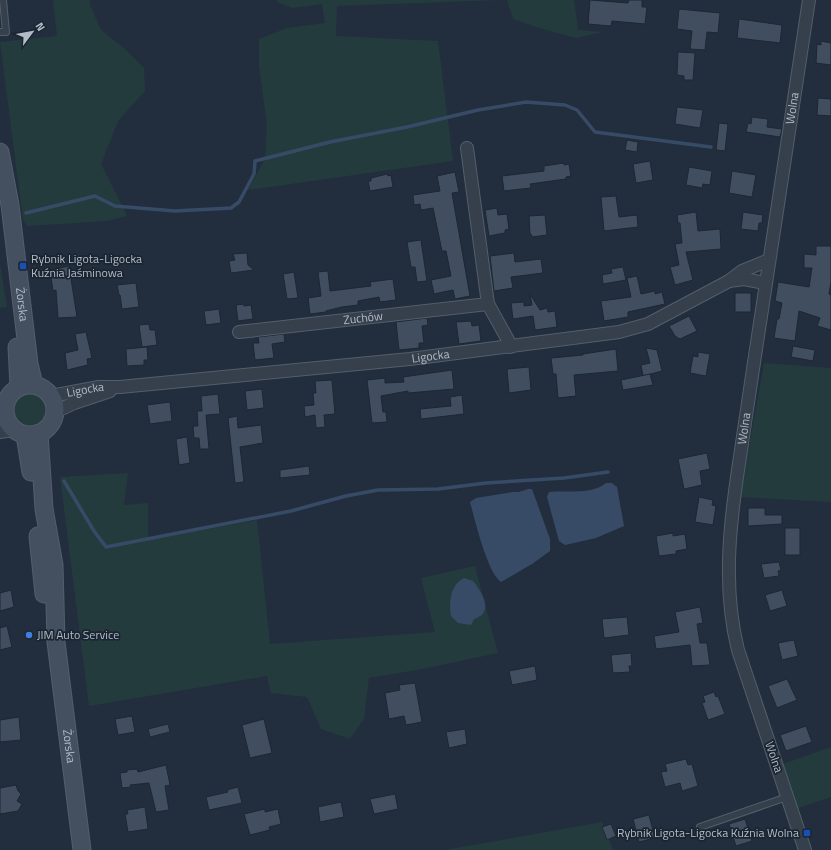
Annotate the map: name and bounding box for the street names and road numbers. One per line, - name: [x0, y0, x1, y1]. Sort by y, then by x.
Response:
- street label: Wolna: [780, 91, 804, 125]
- street label: Żorska: [11, 286, 34, 322]
- street label: Zuchów: [342, 306, 384, 329]
- street label: Ligocka: [411, 344, 451, 368]
- street label: Ligocka: [65, 377, 104, 402]
- street label: Wolna: [732, 411, 755, 446]
- street label: Żorska: [58, 728, 81, 764]
- street label: Wolna: [760, 739, 789, 775]

